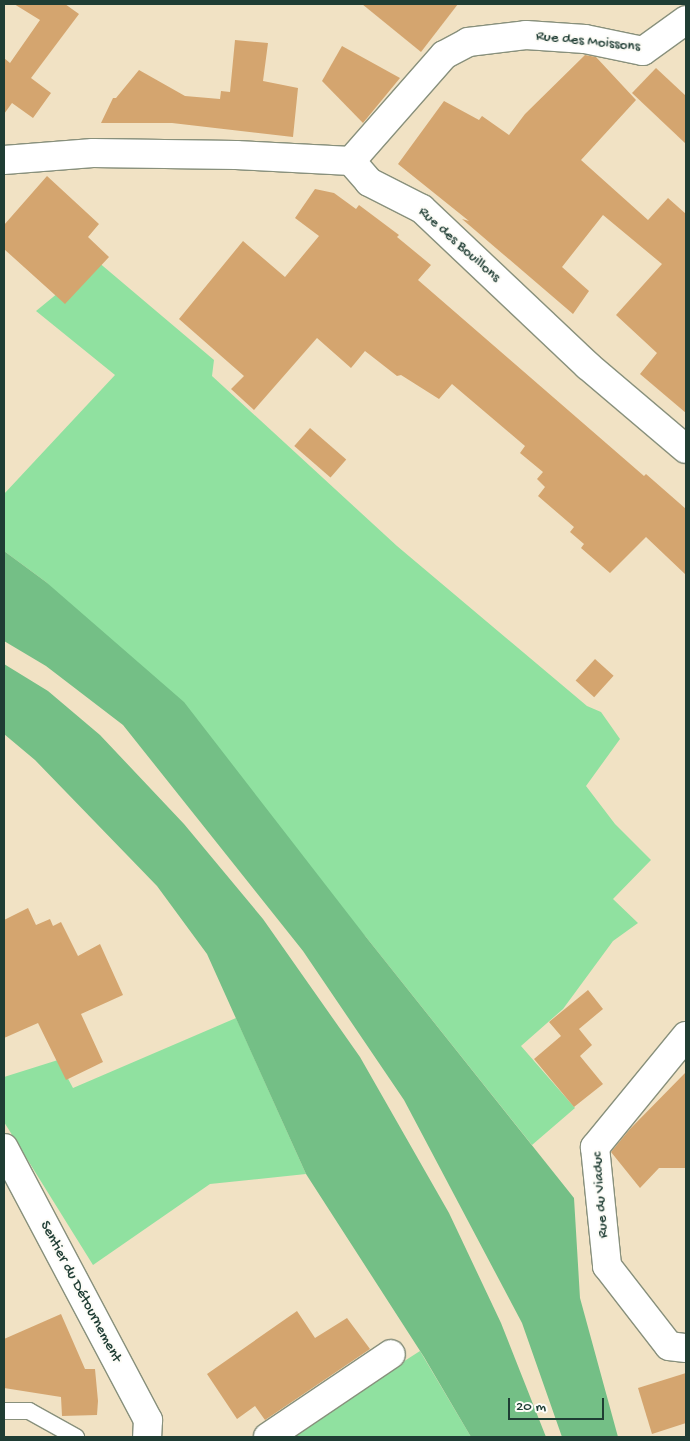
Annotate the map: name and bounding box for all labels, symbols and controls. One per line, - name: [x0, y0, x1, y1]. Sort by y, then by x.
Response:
- street label: Rue des Moissons: [535, 28, 641, 56]
- street label: Rue des Bouillons: [414, 203, 504, 287]
- street label: Rue du Viaduc: [589, 1151, 613, 1239]
- street label: Sentier du Détournement: [35, 1218, 125, 1366]
- scale bar: [510, 1388, 606, 1420]
- text: 20 m: [516, 1398, 546, 1416]

